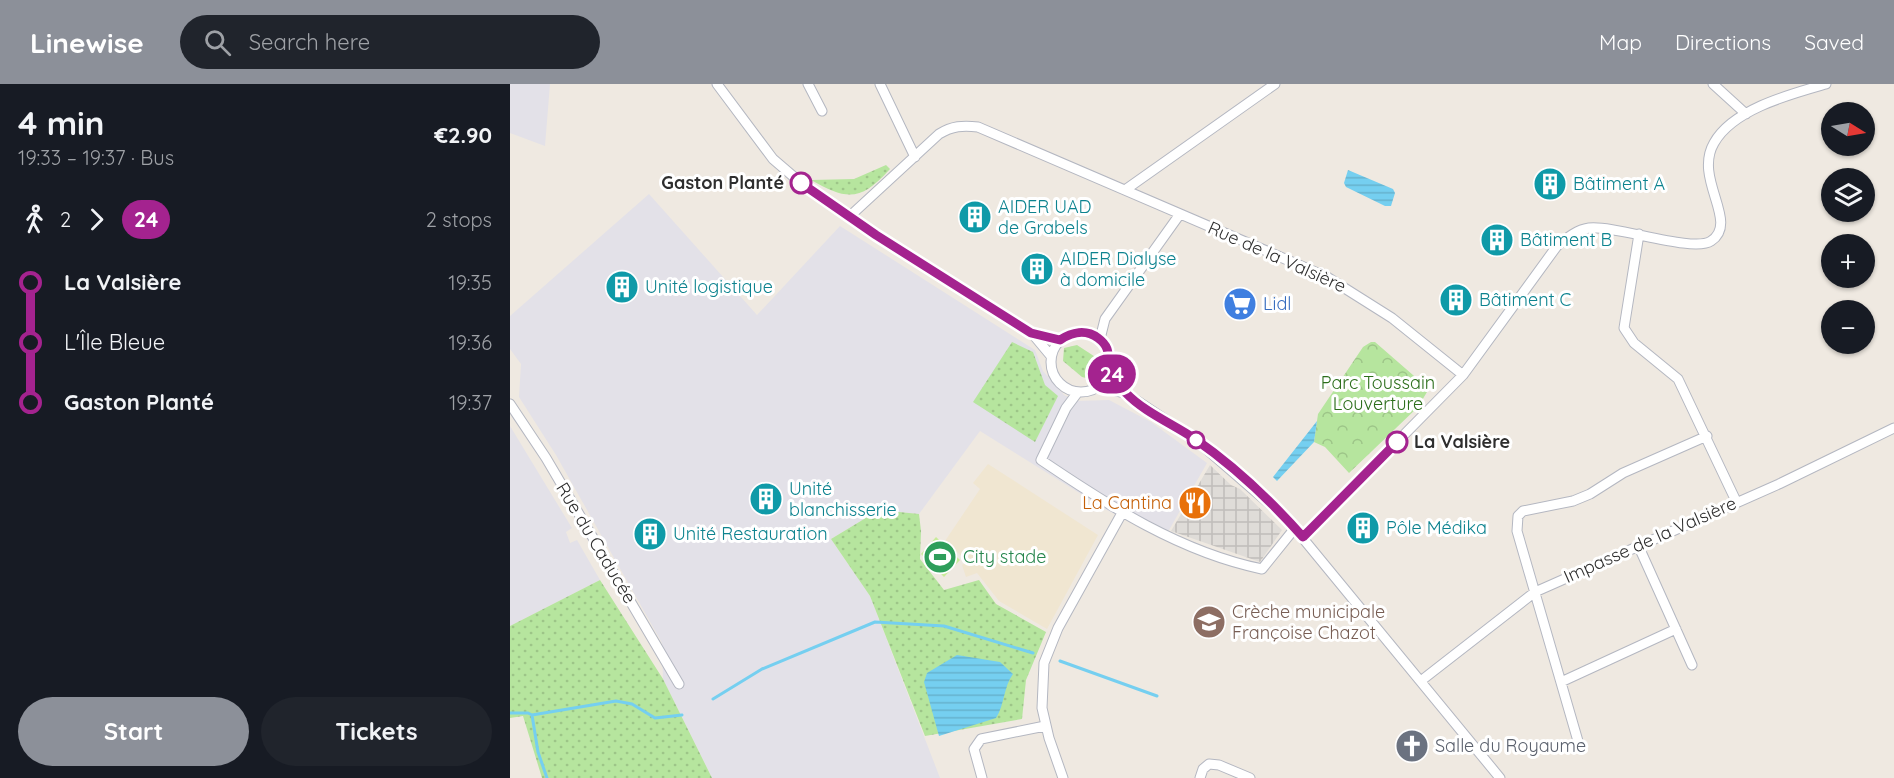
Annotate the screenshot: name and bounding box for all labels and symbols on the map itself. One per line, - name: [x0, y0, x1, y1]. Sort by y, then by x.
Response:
- north arrow: [1821, 102, 1875, 156]
- building icon: Bâtiment A: [1532, 166, 1568, 202]
- place label: Gaston Planté: [661, 171, 784, 194]
- marker: Gaston Planté: [790, 172, 812, 194]
- place label: Bâtiment A: [1573, 172, 1666, 195]
- place label: AIDER UAD de Grabels: [998, 195, 1092, 239]
- building icon: AIDER UAD de Grabels: [957, 199, 993, 235]
- street label: Rue de la Valsière: [1204, 216, 1350, 297]
- building icon: Bâtiment B: [1479, 222, 1515, 258]
- place label: Bâtiment B: [1520, 228, 1612, 251]
- place label: AIDER Dialyse à domicile: [1060, 247, 1177, 291]
- building icon: AIDER Dialyse à domicile: [1019, 251, 1055, 287]
- building icon: Unité logistique: [604, 269, 640, 305]
- place label: Unité logistique: [645, 275, 773, 298]
- building icon: Bâtiment C: [1438, 282, 1474, 318]
- supermarket icon: Lidl: [1222, 286, 1258, 322]
- place label: Bâtiment C: [1479, 288, 1572, 311]
- place label: Lidl: [1263, 292, 1291, 315]
- line badge: 24: [1085, 354, 1139, 394]
- park label: Parc Toussain Louverture: [1321, 371, 1435, 415]
- place label: La Valsière: [1414, 430, 1510, 453]
- unlabelled marker: [1187, 431, 1205, 449]
- marker: La Valsière: [1386, 431, 1408, 453]
- place label: Unité blanchisserie: [789, 477, 897, 521]
- street label: Rue du Caducée: [551, 478, 642, 608]
- building icon: Unité blanchisserie: [748, 481, 784, 517]
- restaurant icon: La Cantina: [1177, 485, 1213, 521]
- place label: La Cantina: [1082, 491, 1172, 514]
- street label: Impasse de la Valsière: [1560, 491, 1740, 588]
- building icon: Pôle Médika: [1345, 510, 1381, 546]
- building icon: Unité Restauration: [632, 516, 668, 552]
- place label: Pôle Médika: [1386, 516, 1487, 539]
- place label: Unité Restauration: [673, 522, 828, 545]
- sports icon: City stade: [922, 539, 958, 575]
- place label: City stade: [963, 545, 1046, 568]
- place label: Crèche municipale Françoise Chazot: [1232, 600, 1385, 644]
- school or university icon: Crèche municipale Françoise Chazot: [1191, 604, 1227, 640]
- church icon: Salle du Royaume: [1394, 728, 1430, 764]
- place label: Salle du Royaume: [1435, 734, 1586, 757]

